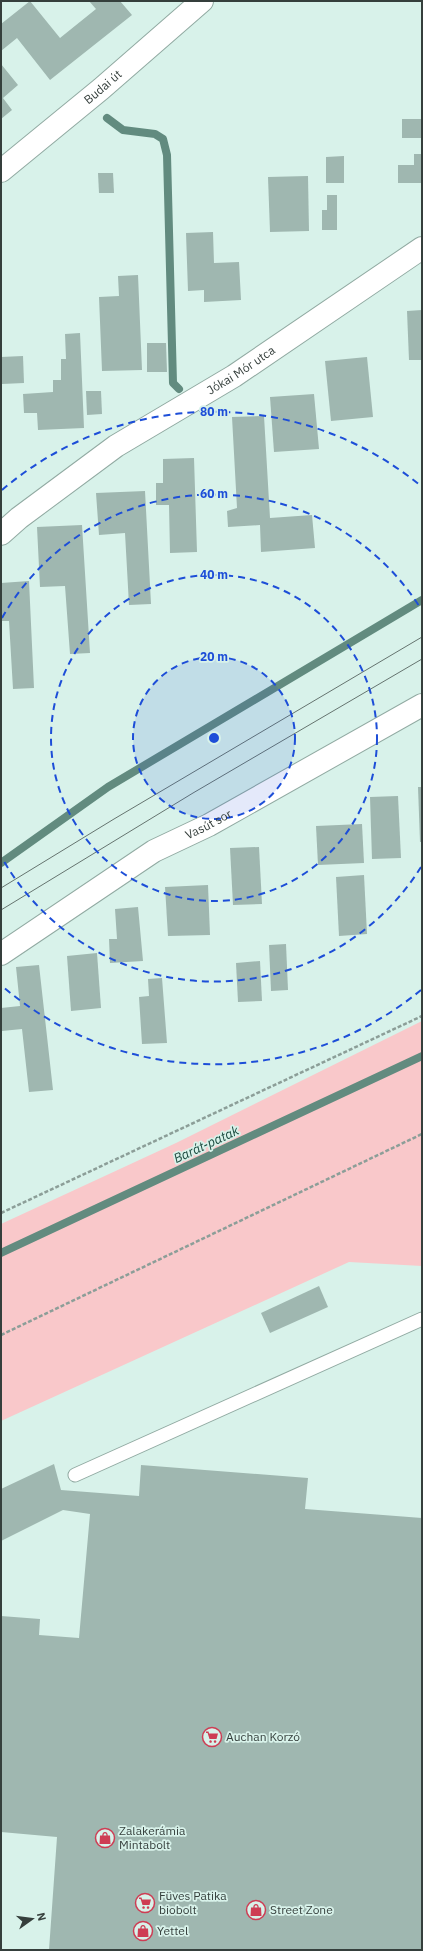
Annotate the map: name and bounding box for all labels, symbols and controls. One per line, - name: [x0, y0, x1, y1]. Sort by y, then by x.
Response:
- street label: Budai út: [81, 66, 125, 107]
- street label: Jókai Mór utca: [204, 342, 278, 398]
- text: 80 m: [200, 404, 228, 419]
- text: 60 m: [200, 486, 228, 501]
- text: 40 m: [200, 567, 228, 582]
- text: 20 m: [200, 649, 228, 664]
- centre of rings: [207, 731, 221, 745]
- street label: Vasút sor: [183, 806, 235, 842]
- water label: Barát-patak: [171, 1122, 242, 1167]
- supermarket icon: Auchan Korzó: [201, 1726, 223, 1748]
- place label: Auchan Korzó: [226, 1729, 300, 1744]
- place label: Zalakerámia Mintabolt: [119, 1823, 186, 1852]
- shop icon: Zalakerámia Mintabolt: [94, 1827, 116, 1849]
- place label: Füves Patika biobolt: [159, 1888, 227, 1917]
- supermarket icon: Füves Patika biobolt: [134, 1892, 156, 1914]
- north arrow: [12, 1899, 52, 1939]
- shop icon: Street Zone: [245, 1899, 267, 1921]
- place label: Street Zone: [270, 1902, 333, 1917]
- text: N: [34, 1911, 49, 1922]
- shop icon: Yettel: [132, 1920, 154, 1942]
- place label: Yettel: [157, 1923, 188, 1938]

